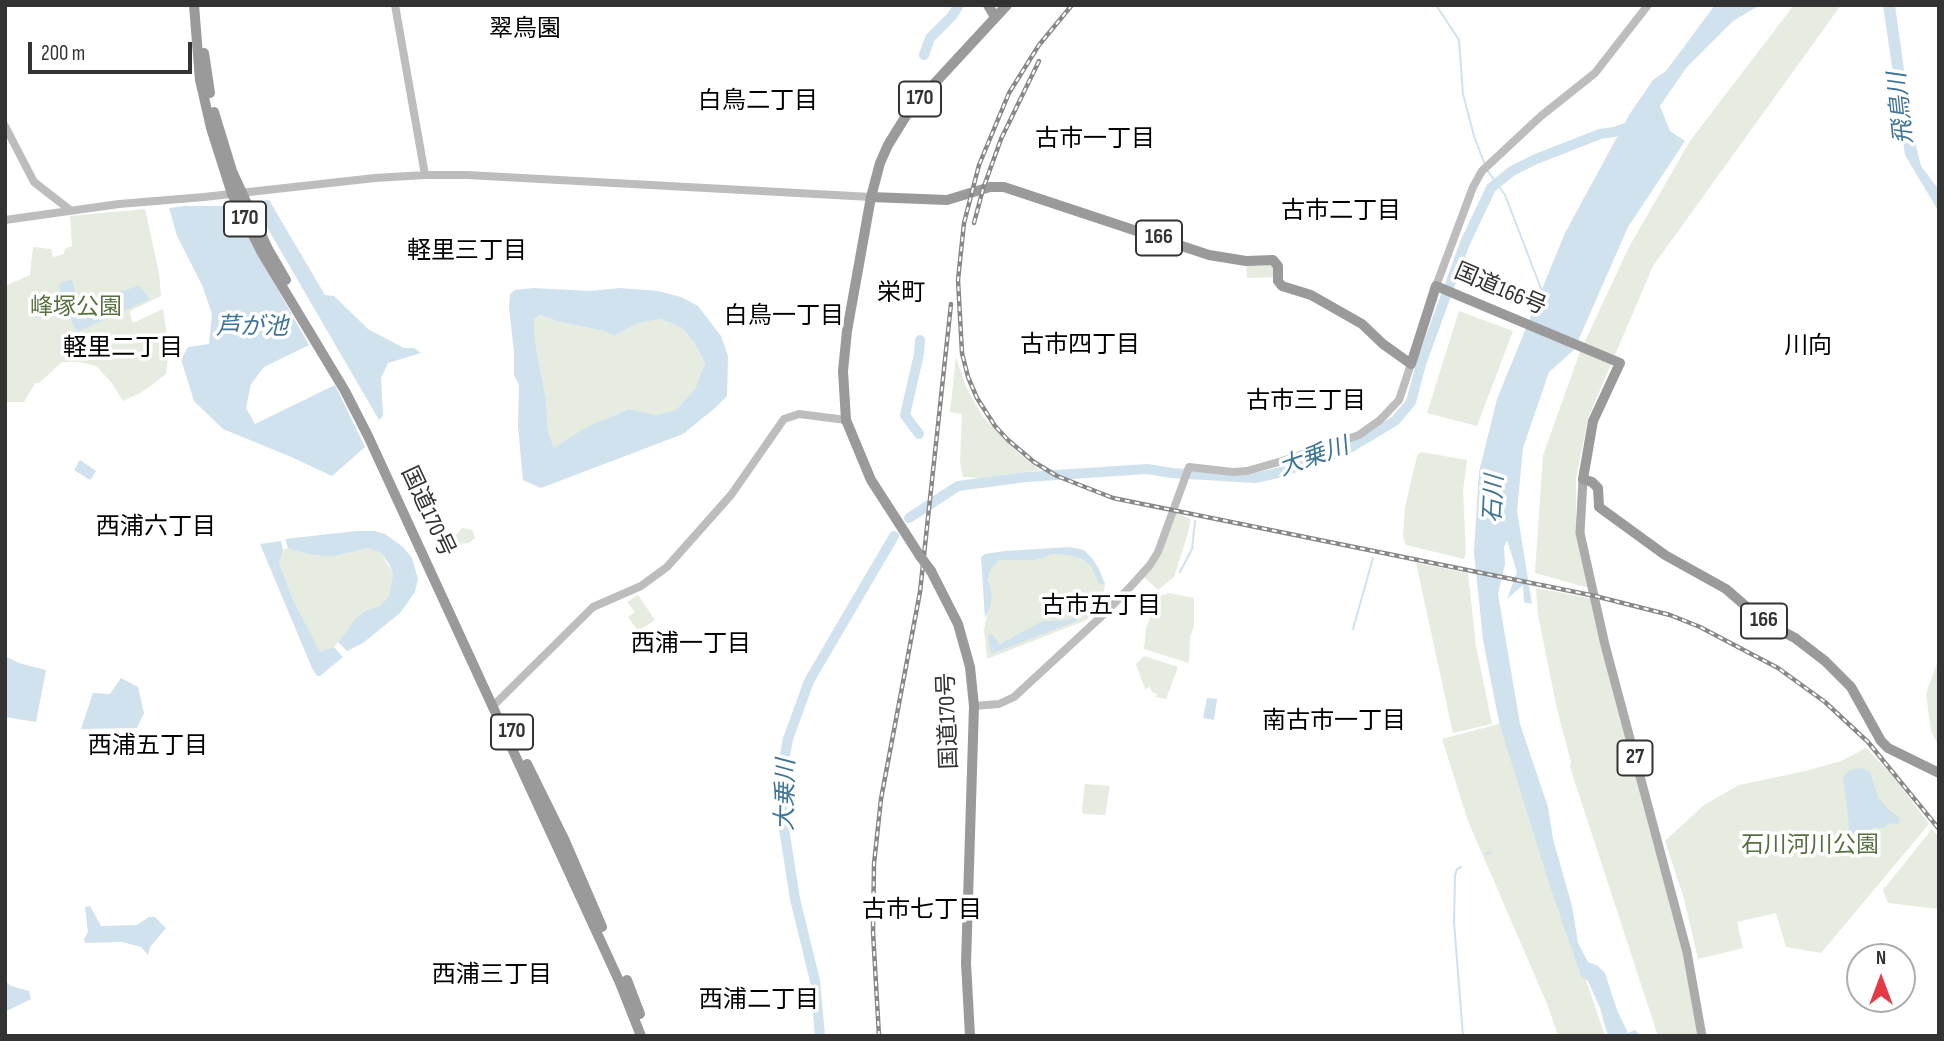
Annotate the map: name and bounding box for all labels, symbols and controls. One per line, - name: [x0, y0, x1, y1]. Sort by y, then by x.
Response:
- district label: 翠鳥園: [489, 16, 561, 44]
- scale bar: [32, 28, 196, 72]
- text: 200 m: [41, 41, 85, 66]
- water label: 飛鳥川: [1884, 71, 1920, 145]
- road number: 170: [899, 82, 941, 116]
- district label: 白鳥二丁目: [698, 88, 818, 116]
- district label: 古市一丁目: [1035, 126, 1155, 154]
- district label: 古市二丁目: [1281, 198, 1401, 226]
- road number: 170: [224, 202, 266, 236]
- road number: 166: [1136, 220, 1182, 256]
- district label: 軽里三丁目: [407, 238, 527, 266]
- street label: 国道166号: [1450, 258, 1550, 322]
- district label: 栄町: [877, 280, 925, 308]
- park label: 峰塚公園: [30, 294, 122, 322]
- district label: 白鳥一丁目: [724, 303, 844, 331]
- water label: 芦が池: [216, 314, 288, 342]
- district label: 古市四丁目: [1020, 332, 1140, 360]
- district label: 川向: [1784, 333, 1832, 361]
- district label: 軽里二丁目: [63, 335, 183, 363]
- district label: 古市三丁目: [1246, 388, 1366, 416]
- water label: 大乗川: [1275, 433, 1353, 483]
- street label: 国道170号: [394, 462, 460, 562]
- water label: 石川: [1479, 474, 1511, 524]
- district label: 西浦六丁目: [96, 514, 216, 542]
- district label: 古市五丁目: [1041, 593, 1161, 621]
- road number: 166: [1741, 604, 1787, 638]
- district label: 西浦一丁目: [631, 631, 751, 659]
- street label: 国道170号: [934, 672, 964, 770]
- district label: 南古市一丁目: [1262, 708, 1406, 736]
- road number: 170: [491, 714, 533, 750]
- district label: 西浦五丁目: [88, 733, 208, 761]
- road number: 27: [1618, 740, 1652, 776]
- water label: 大乗川: [772, 759, 802, 831]
- park label: 石川河川公園: [1741, 832, 1879, 860]
- district label: 古市七丁目: [862, 897, 982, 925]
- north arrow: [1846, 943, 1916, 1013]
- text: N: [1876, 947, 1886, 970]
- district label: 西浦三丁目: [432, 962, 552, 990]
- district label: 西浦二丁目: [699, 987, 819, 1015]

